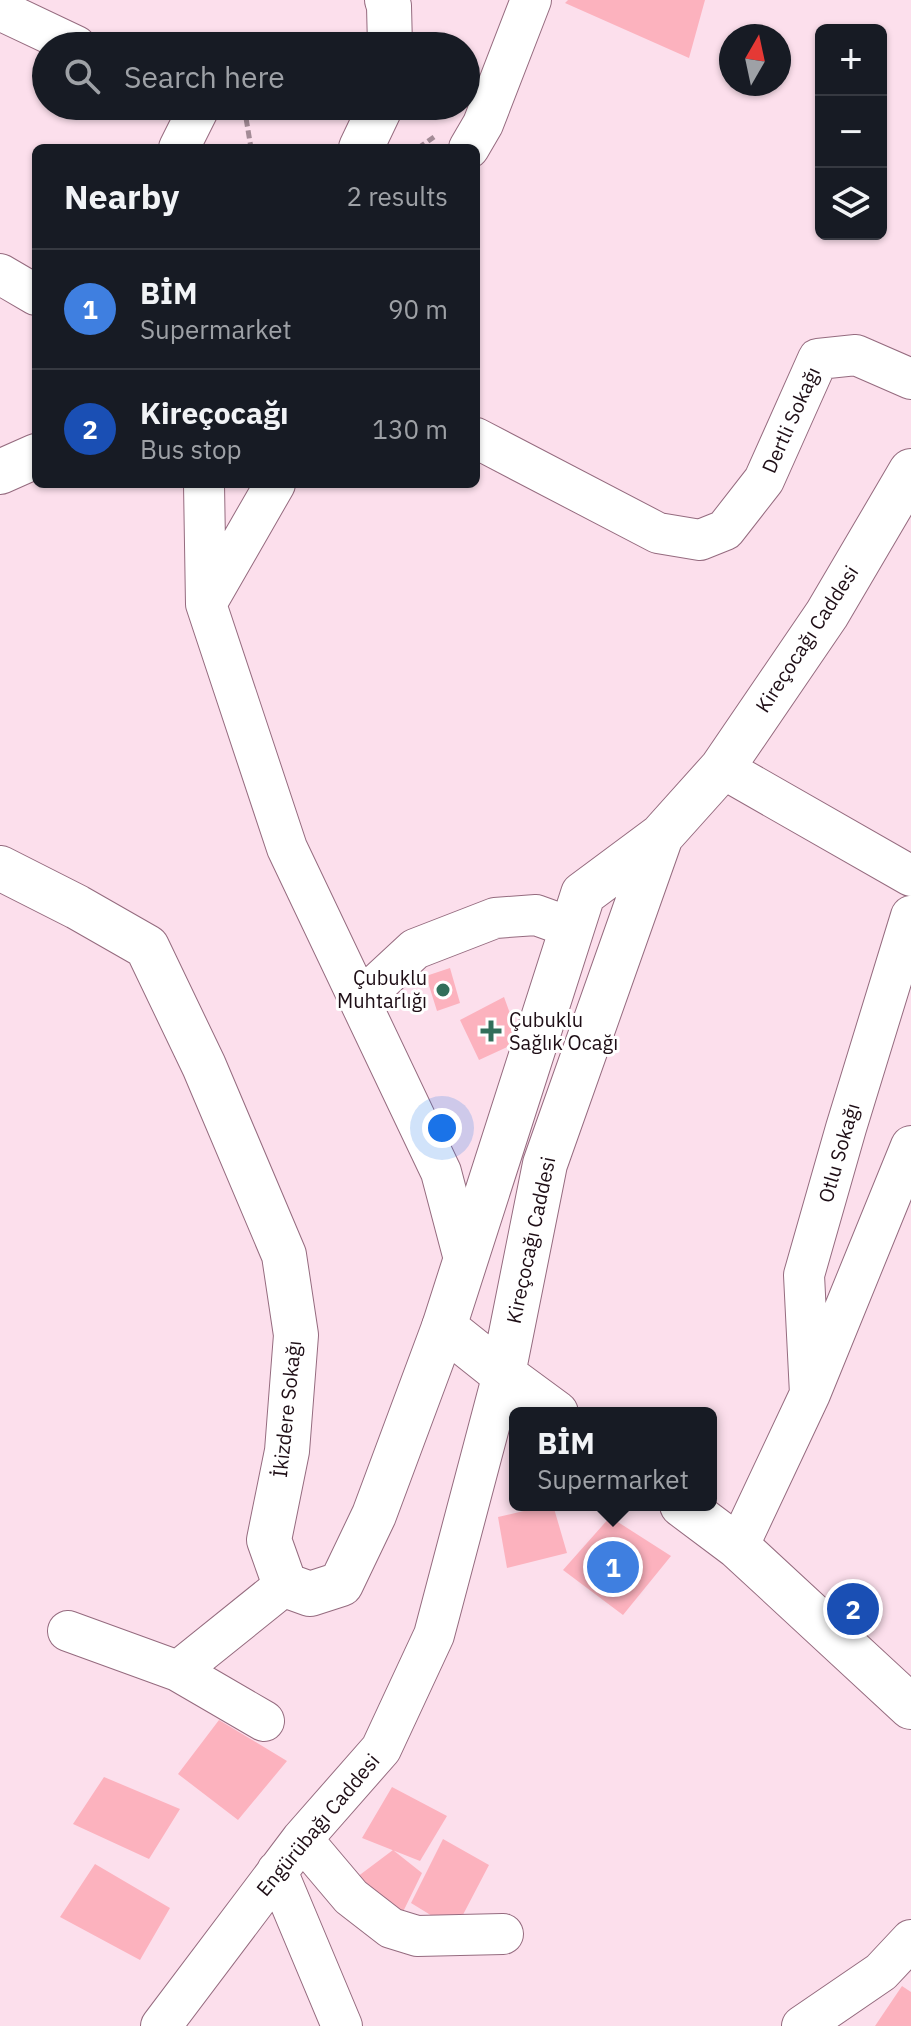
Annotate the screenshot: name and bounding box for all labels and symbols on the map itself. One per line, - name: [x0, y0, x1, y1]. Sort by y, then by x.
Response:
- north arrow: [719, 24, 791, 96]
- street label: Dertli Sokağı: [755, 362, 826, 477]
- street label: Kireçocağı Caddesi: [749, 560, 864, 717]
- place label: Çubuklu Muhtarlığı: [337, 964, 427, 1014]
- marker: Çubuklu Muhtarlığı: [434, 981, 452, 999]
- place label: Çubuklu Sağlık Ocağı: [509, 1006, 618, 1056]
- marker: Çubuklu Sağlık Ocağı: [480, 1020, 502, 1042]
- street label: Otlu Sokağı: [811, 1100, 866, 1206]
- your location: [422, 1108, 462, 1148]
- street label: Kireçocağı Caddesi: [500, 1154, 561, 1326]
- street label: İkizdere Sokağı: [266, 1339, 307, 1479]
- pin: 1: [587, 1537, 639, 1597]
- pin: 2: [827, 1579, 879, 1639]
- street label: Engürübağı Caddesi: [250, 1748, 385, 1902]

